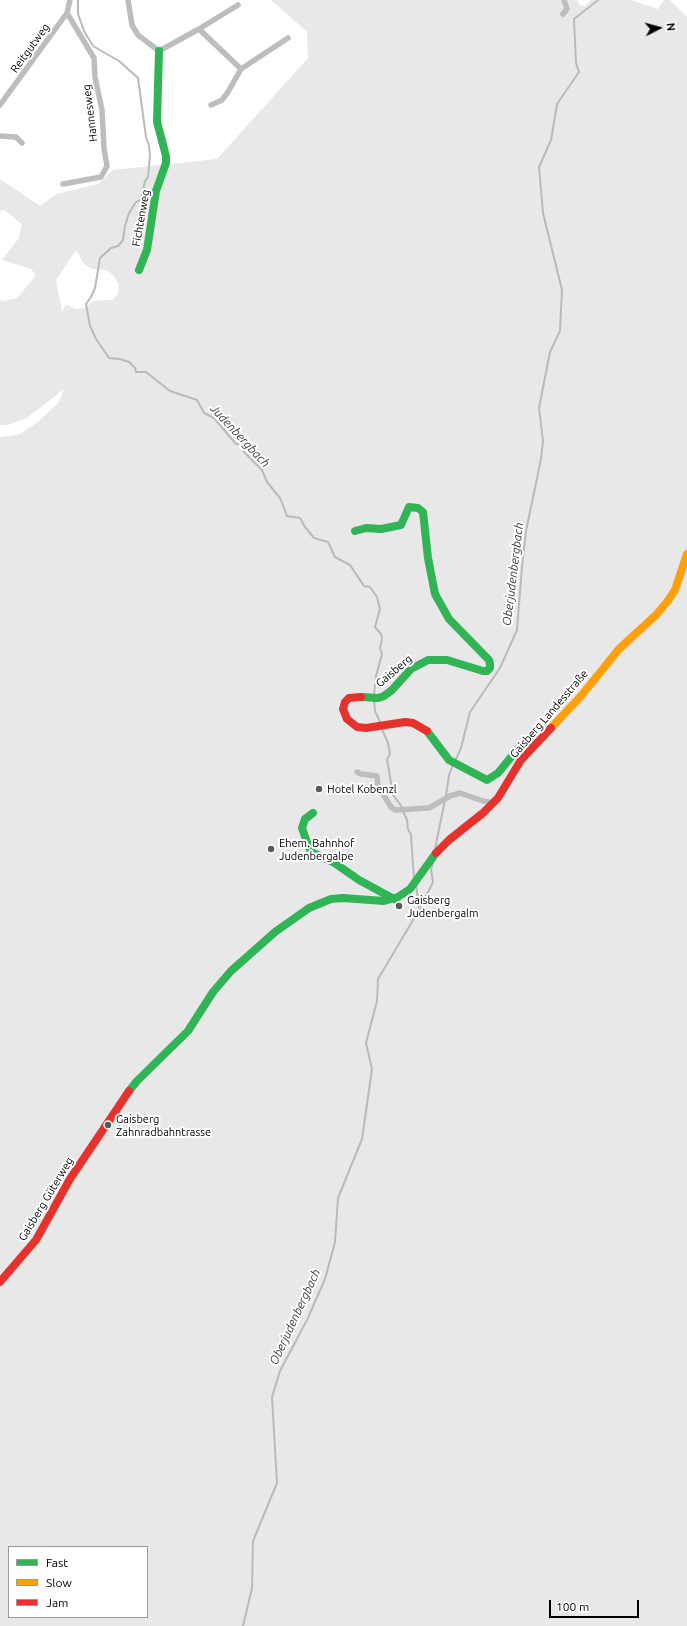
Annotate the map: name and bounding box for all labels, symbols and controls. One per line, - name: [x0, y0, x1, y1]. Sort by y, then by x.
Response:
- north arrow: [639, 8, 679, 48]
- street label: Reitgutweg: [8, 21, 52, 75]
- text: N: [665, 22, 677, 31]
- street label: Hannesweg: [80, 84, 100, 142]
- street label: Fichtenweg: [130, 189, 152, 247]
- water label: Judenbergbach: [207, 402, 273, 470]
- water label: Oberjudenbergbach: [500, 521, 526, 627]
- street label: Gaisberg: [373, 652, 415, 690]
- street label: Gaisberg Landesstraße: [507, 667, 591, 761]
- place label: Hotel Kobenzl: [327, 782, 397, 796]
- marker: Hotel Kobenzl: [314, 784, 324, 794]
- place label: Ehem. Bahnhof Judenbergalpe: [279, 836, 354, 862]
- marker: Ehem. Bahnhof Judenbergalpe: [266, 844, 276, 854]
- place label: Gaisberg Judenbergalm: [407, 893, 478, 919]
- marker: Gaisberg Judenbergalm: [394, 901, 404, 911]
- place label: Gaisberg Zahnradbahntrasse: [116, 1112, 211, 1138]
- marker: Gaisberg Zahnradbahntrasse: [103, 1120, 113, 1130]
- street label: Gaisberg Güterweg: [16, 1155, 76, 1243]
- water label: Oberjudenbergbach: [266, 1267, 324, 1367]
- legend: [8, 1546, 148, 1618]
- text: Fast: [46, 1556, 68, 1569]
- text: Slow: [46, 1576, 72, 1589]
- scale bar: [551, 1592, 641, 1618]
- text: Jam: [46, 1596, 68, 1609]
- text: 100 m: [556, 1600, 589, 1613]

